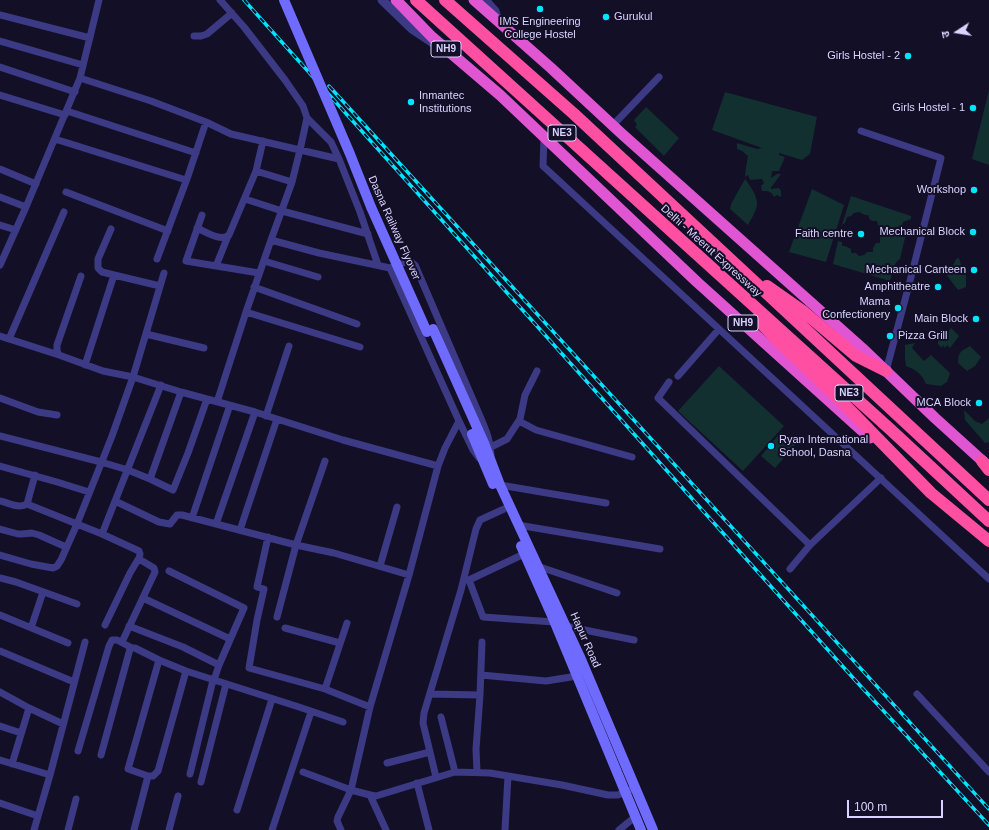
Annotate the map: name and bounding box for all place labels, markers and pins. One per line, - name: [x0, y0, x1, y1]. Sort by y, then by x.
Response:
- marker: IMS Engineering College Hostel: [535, 4, 545, 14]
- place label: Gurukul: [614, 10, 653, 24]
- marker: Gurukul: [601, 12, 611, 22]
- place label: IMS Engineering College Hostel: [499, 15, 581, 41]
- place label: Girls Hostel - 2: [827, 49, 900, 63]
- marker: Girls Hostel - 2: [903, 51, 913, 61]
- place label: Inmantec Institutions: [419, 89, 472, 115]
- marker: Inmantec Institutions: [406, 97, 416, 107]
- place label: Girls Hostel - 1: [892, 101, 965, 115]
- marker: Girls Hostel - 1: [968, 103, 978, 113]
- place label: Workshop: [917, 183, 966, 197]
- marker: Workshop: [969, 185, 979, 195]
- place label: Mechanical Block: [879, 225, 965, 239]
- place label: Faith centre: [795, 227, 853, 241]
- marker: Mechanical Block: [968, 227, 978, 237]
- marker: Faith centre: [856, 229, 866, 239]
- place label: Mechanical Canteen: [866, 263, 966, 277]
- marker: Mechanical Canteen: [969, 265, 979, 275]
- place label: Amphitheatre: [865, 280, 930, 294]
- marker: Amphitheatre: [933, 282, 943, 292]
- place label: Mama Confectionery: [822, 295, 890, 321]
- marker: Mama Confectionery: [893, 303, 903, 313]
- place label: Main Block: [914, 312, 968, 326]
- marker: Main Block: [971, 314, 981, 324]
- place label: Pizza Grill: [898, 329, 948, 343]
- marker: Pizza Grill: [885, 331, 895, 341]
- place label: MCA Block: [917, 396, 971, 410]
- marker: MCA Block: [974, 398, 984, 408]
- place label: Ryan International School, Dasna: [779, 433, 868, 459]
- marker: Ryan International School, Dasna: [766, 441, 776, 451]

